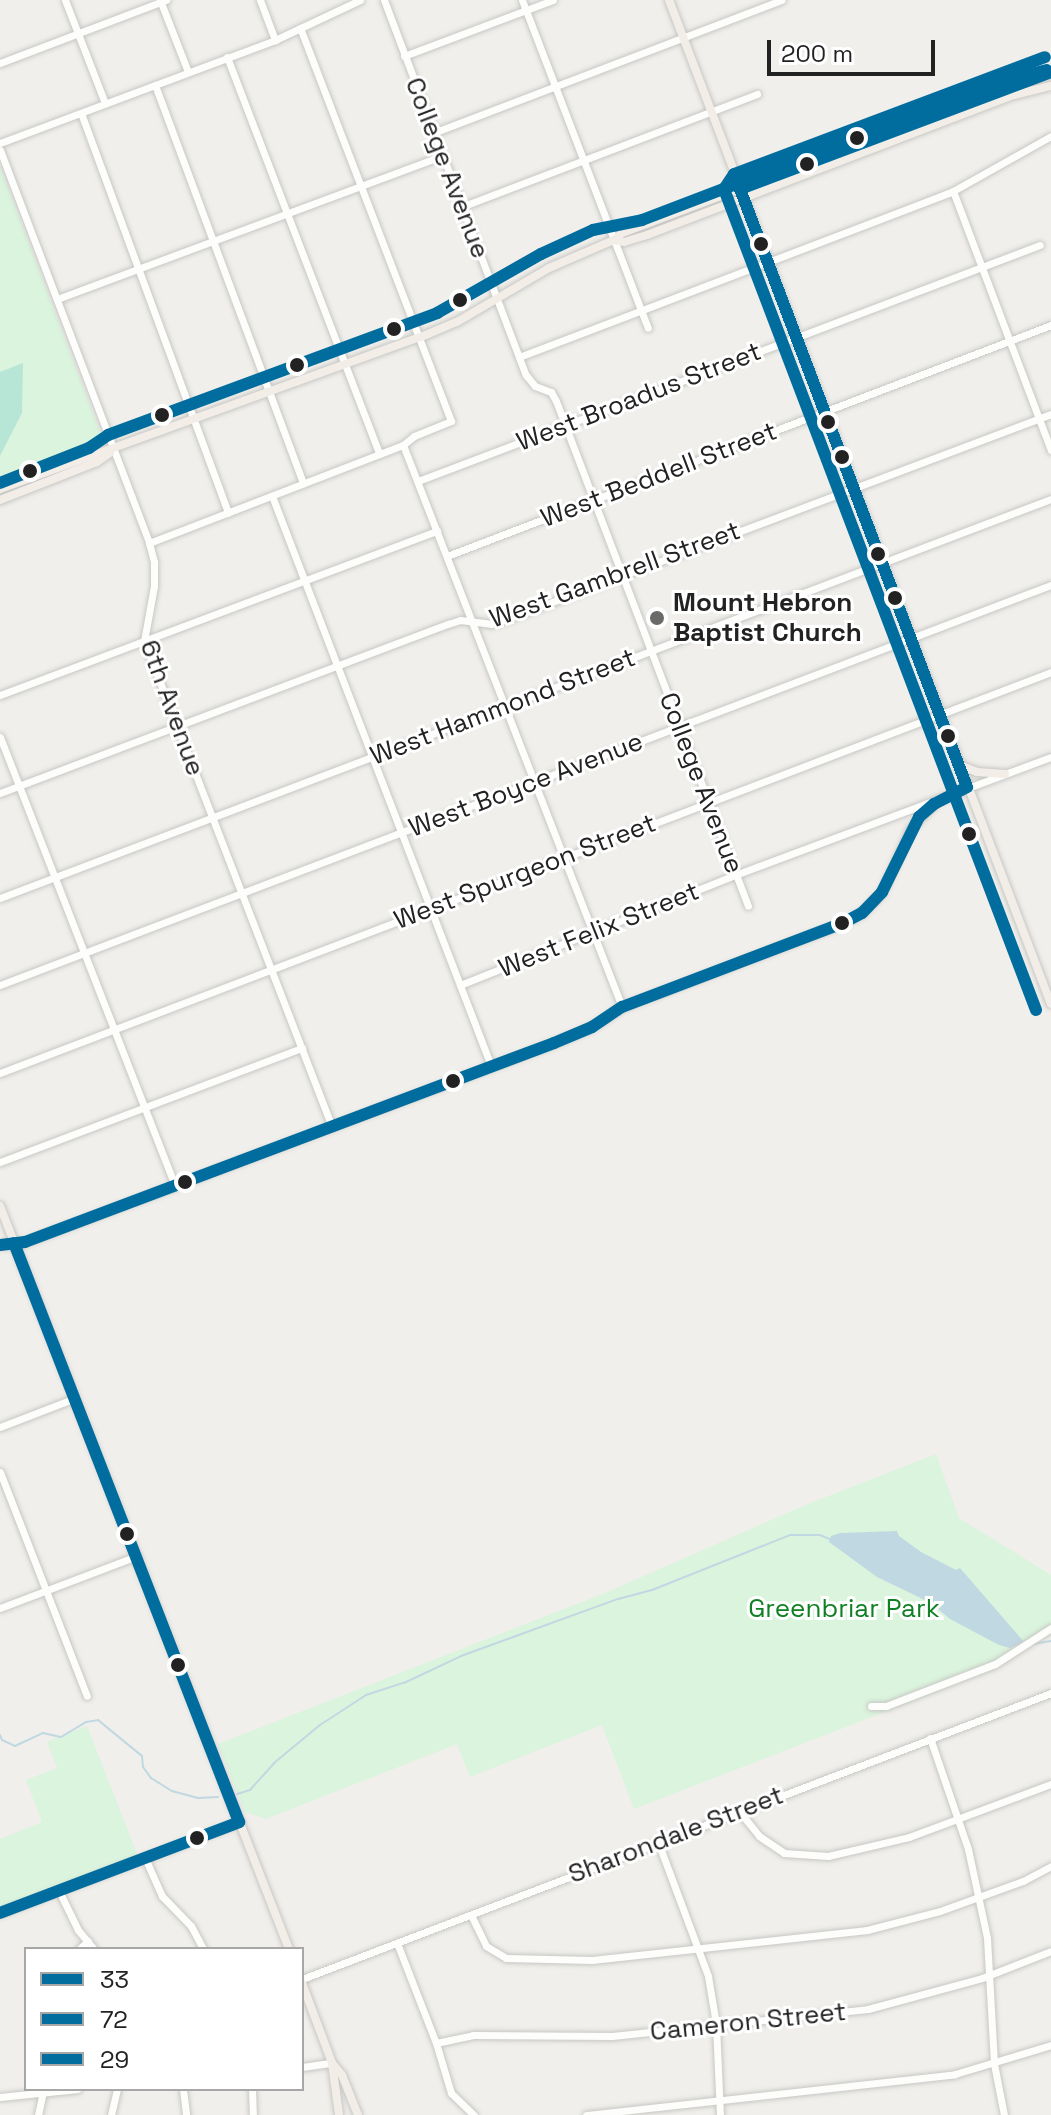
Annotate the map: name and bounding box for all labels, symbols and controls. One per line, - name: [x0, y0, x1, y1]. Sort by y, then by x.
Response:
- scale bar: [771, 24, 939, 74]
- text: 200 m: [781, 38, 853, 69]
- street label: College Avenue: [398, 73, 496, 263]
- unlabelled marker: [849, 130, 865, 146]
- unlabelled marker: [799, 156, 815, 172]
- unlabelled marker: [753, 236, 769, 252]
- unlabelled marker: [452, 292, 468, 308]
- unlabelled marker: [386, 321, 402, 337]
- street label: West Broadus Street: [512, 336, 766, 458]
- unlabelled marker: [289, 357, 305, 373]
- unlabelled marker: [154, 407, 170, 423]
- unlabelled marker: [820, 414, 836, 430]
- street label: West Beddell Street: [537, 416, 781, 534]
- unlabelled marker: [834, 449, 850, 465]
- unlabelled marker: [22, 463, 38, 479]
- street label: West Gambrell Street: [485, 515, 745, 635]
- unlabelled marker: [870, 546, 886, 562]
- place label: Mount Hebron Baptist Church: [673, 587, 862, 648]
- unlabelled marker: [887, 590, 903, 606]
- marker: Mount Hebron Baptist Church: [648, 609, 666, 627]
- street label: 6th Avenue: [133, 636, 211, 780]
- street label: West Hammond Street: [366, 642, 640, 772]
- street label: College Avenue: [652, 688, 750, 878]
- street label: West Boyce Avenue: [404, 726, 648, 844]
- unlabelled marker: [940, 728, 956, 744]
- street label: West Spurgeon Street: [390, 808, 660, 936]
- unlabelled marker: [961, 826, 977, 842]
- street label: West Felix Street: [494, 876, 704, 984]
- unlabelled marker: [834, 915, 850, 931]
- unlabelled marker: [445, 1073, 461, 1089]
- unlabelled marker: [177, 1174, 193, 1190]
- unlabelled marker: [119, 1526, 135, 1542]
- park label: Greenbriar Park: [748, 1593, 940, 1625]
- unlabelled marker: [170, 1657, 186, 1673]
- street label: Sharondale Street: [564, 1780, 788, 1890]
- unlabelled marker: [189, 1830, 205, 1846]
- legend: [24, 1947, 304, 2091]
- text: 33: [100, 1964, 129, 1995]
- street label: Cameron Street: [648, 1996, 848, 2048]
- text: 72: [100, 2004, 128, 2035]
- text: 29: [100, 2044, 129, 2075]

